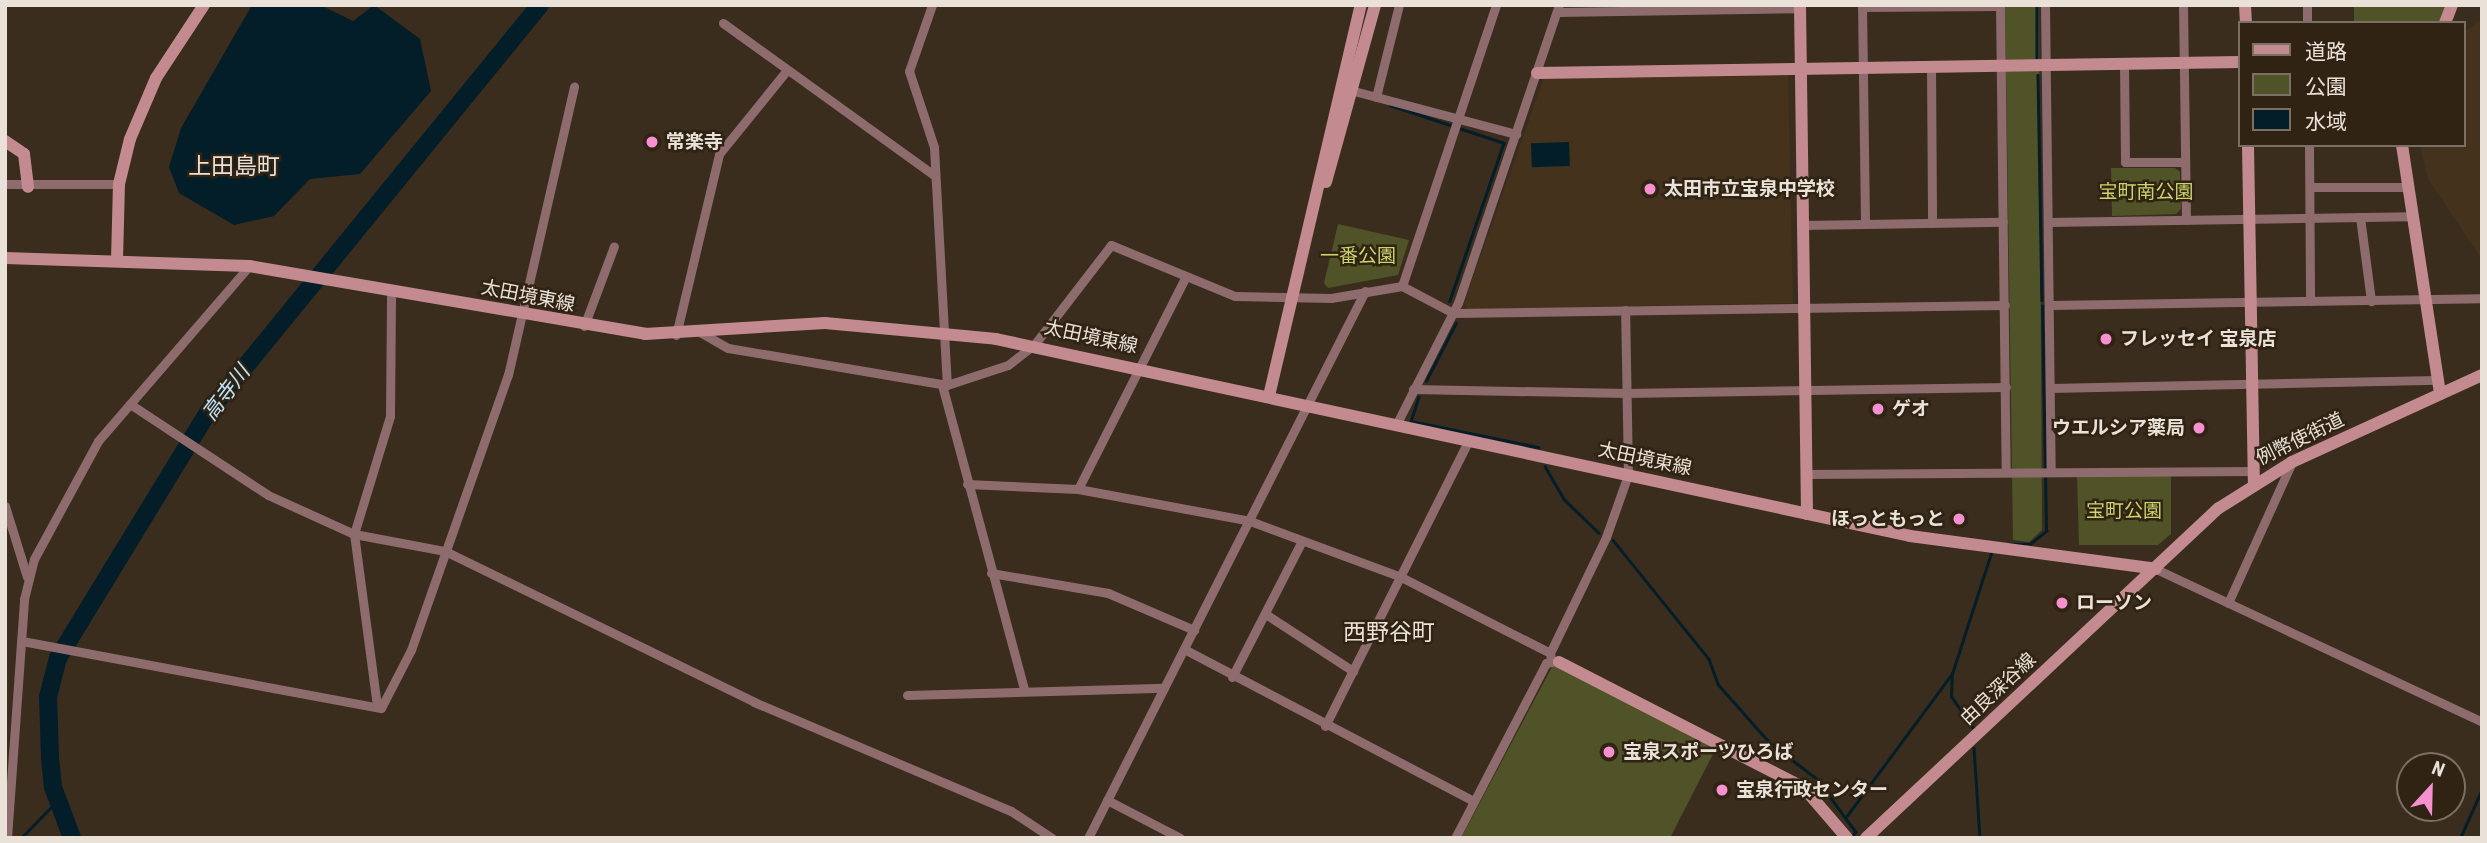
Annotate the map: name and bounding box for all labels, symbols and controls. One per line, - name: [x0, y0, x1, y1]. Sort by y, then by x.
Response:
- legend: [2238, 21, 2466, 147]
- text: 道路: [2305, 40, 2347, 64]
- text: 公園: [2305, 75, 2347, 99]
- text: 水域: [2305, 110, 2347, 134]
- place label: 常楽寺: [666, 131, 723, 153]
- marker: 常楽寺: [644, 134, 660, 150]
- district label: 上田島町: [188, 153, 280, 181]
- place label: 太田市立宝泉中学校: [1664, 178, 1835, 200]
- marker: 太田市立宝泉中学校: [1642, 181, 1658, 197]
- park label: 宝町南公園: [2099, 181, 2193, 203]
- park label: 一番公園: [1320, 245, 1396, 267]
- street label: 太田境東線: [479, 276, 577, 316]
- street label: 太田境東線: [1042, 316, 1140, 358]
- place label: フレッセイ 宝泉店: [2120, 328, 2276, 350]
- marker: フレッセイ 宝泉店: [2098, 331, 2114, 347]
- water label: 高寺川: [197, 360, 255, 426]
- place label: ゲオ: [1892, 398, 1930, 420]
- marker: ゲオ: [1870, 401, 1886, 417]
- street label: 例幣使街道: [2252, 408, 2348, 470]
- place label: ウエルシア薬局: [2052, 417, 2185, 439]
- marker: ウエルシア薬局: [2191, 420, 2207, 436]
- street label: 太田境東線: [1596, 438, 1694, 480]
- park label: 宝町公園: [2086, 500, 2162, 522]
- place label: ほっともっと: [1831, 508, 1945, 530]
- marker: ほっともっと: [1951, 511, 1967, 527]
- place label: ローソン: [2076, 592, 2152, 614]
- marker: ローソン: [2054, 595, 2070, 611]
- district label: 西野谷町: [1343, 619, 1435, 647]
- street label: 由良深谷線: [1955, 648, 2041, 730]
- place label: 宝泉スポーツひろば: [1623, 741, 1794, 763]
- marker: 宝泉スポーツひろば: [1601, 744, 1617, 760]
- north arrow: [2396, 752, 2466, 822]
- text: N: [2429, 756, 2448, 782]
- place label: 宝泉行政センター: [1736, 779, 1888, 801]
- marker: 宝泉行政センター: [1714, 782, 1730, 798]

